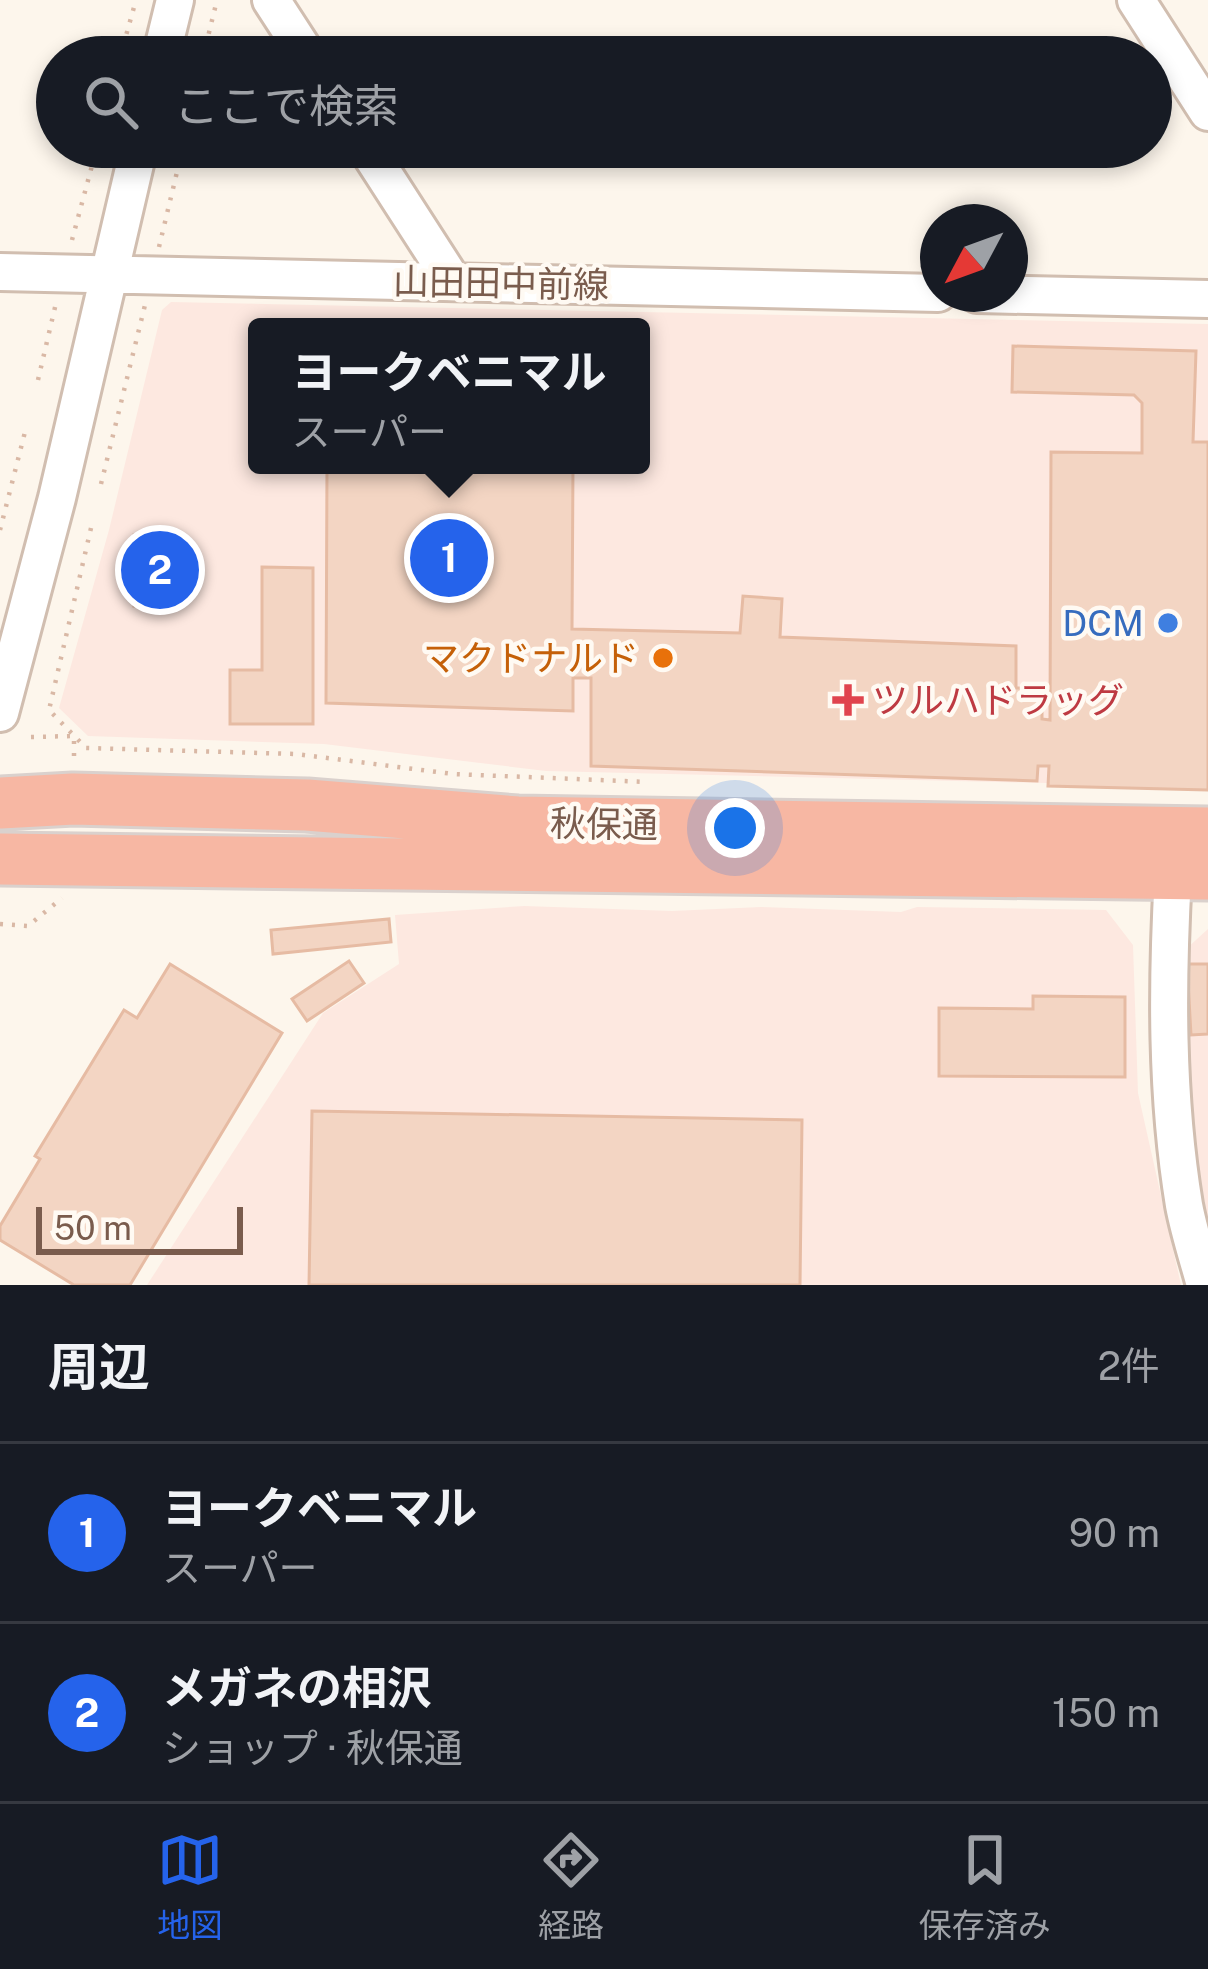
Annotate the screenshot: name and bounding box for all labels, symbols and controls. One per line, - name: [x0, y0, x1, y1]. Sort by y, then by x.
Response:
- search box: [36, 36, 1172, 168]
- icon: search: [78, 69, 144, 135]
- text: ここで検索: [174, 79, 399, 132]
- north arrow: [920, 204, 1028, 312]
- street label: 山田田中前線: [393, 260, 609, 306]
- popup: [248, 318, 650, 474]
- text: ヨークベニマル: [291, 345, 607, 398]
- text: スーパー: [291, 409, 447, 455]
- pin: 1: [410, 513, 488, 603]
- pin: 2: [121, 525, 199, 615]
- place label: DCM: [1062, 602, 1144, 644]
- marker: DCM: [1155, 610, 1181, 636]
- place label: マクドナルド: [423, 637, 639, 679]
- marker: マクドナルド: [650, 645, 676, 671]
- place label: ツルハドラッグ: [872, 679, 1124, 721]
- marker: ツルハドラッグ: [835, 687, 861, 713]
- your location: [705, 798, 765, 858]
- street label: 秋保通: [550, 802, 658, 846]
- scale bar: [36, 1201, 243, 1254]
- text: 50 m: [54, 1209, 132, 1247]
- text: 周辺: [48, 1337, 150, 1396]
- text: 2件: [1098, 1343, 1160, 1389]
- text: ヨークベニマル: [162, 1481, 477, 1534]
- text: 1: [79, 1510, 95, 1556]
- text: 90 m: [1069, 1510, 1160, 1556]
- text: スーパー: [162, 1545, 318, 1591]
- text: メガネの相沢: [162, 1661, 432, 1714]
- text: 2: [75, 1690, 99, 1736]
- text: 150 m: [1052, 1690, 1160, 1736]
- text: ショップ · 秋保通: [162, 1725, 463, 1771]
- tab: 地図: [157, 1827, 223, 1947]
- tab: 経路: [538, 1827, 604, 1947]
- tab: 保存済み: [919, 1827, 1051, 1947]

